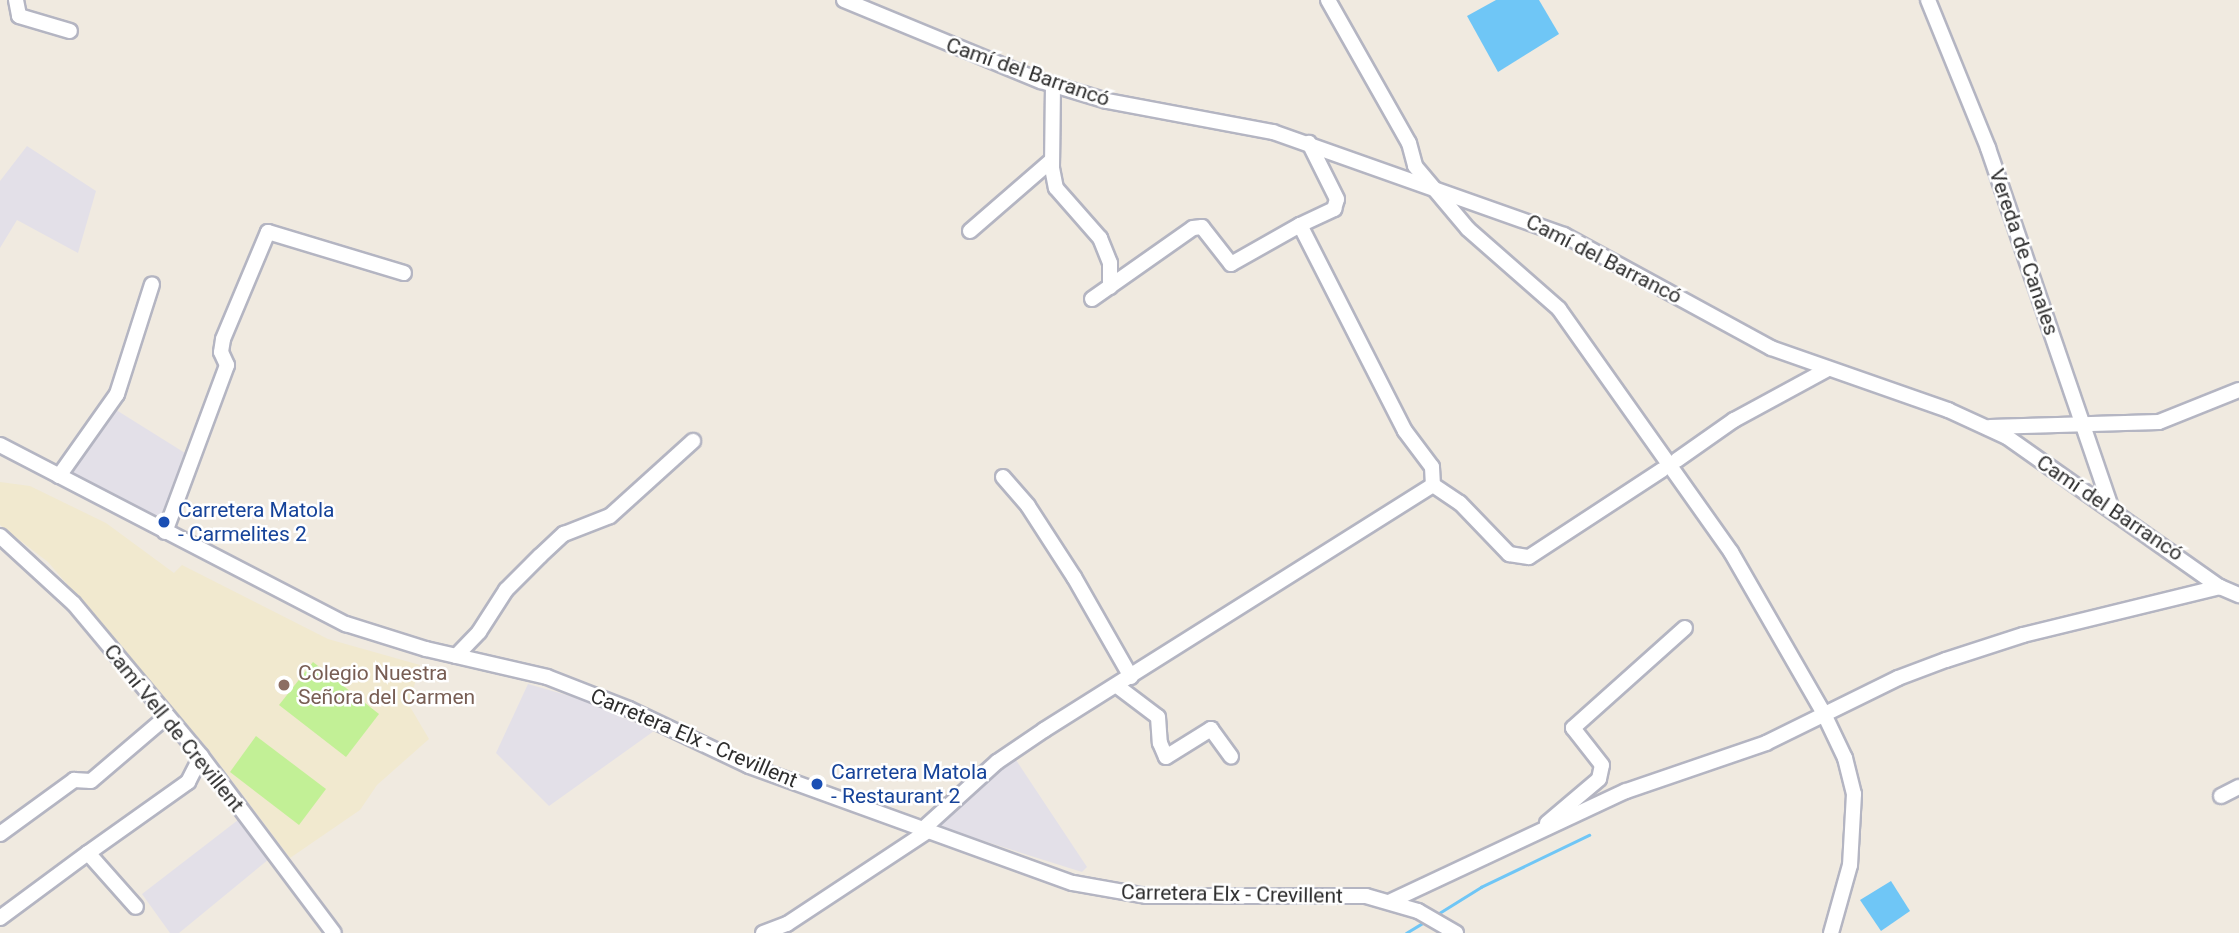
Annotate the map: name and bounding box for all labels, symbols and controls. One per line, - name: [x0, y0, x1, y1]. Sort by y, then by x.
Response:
- street label: Camí del Barrancó: [943, 32, 1113, 112]
- street label: Vereda de Canales: [1984, 166, 2064, 338]
- street label: Camí del Barrancó: [1522, 209, 1686, 309]
- street label: Camí del Barrancó: [2032, 450, 2188, 566]
- place label: Carretera Matola - Carmelites 2: [178, 497, 335, 547]
- marker: Carretera Matola - Carmelites 2: [156, 514, 172, 530]
- street label: Camí Vell de Crevillent: [99, 639, 249, 817]
- place label: Colegio Nuestra Señora del Carmen: [298, 660, 475, 710]
- marker: Colegio Nuestra Señora del Carmen: [276, 677, 292, 693]
- street label: Carretera Elx - Crevillent: [587, 683, 801, 793]
- place label: Carretera Matola - Restaurant 2: [831, 759, 988, 809]
- marker: Carretera Matola - Restaurant 2: [809, 776, 825, 792]
- street label: Carretera Elx - Crevillent: [1121, 879, 1343, 909]

